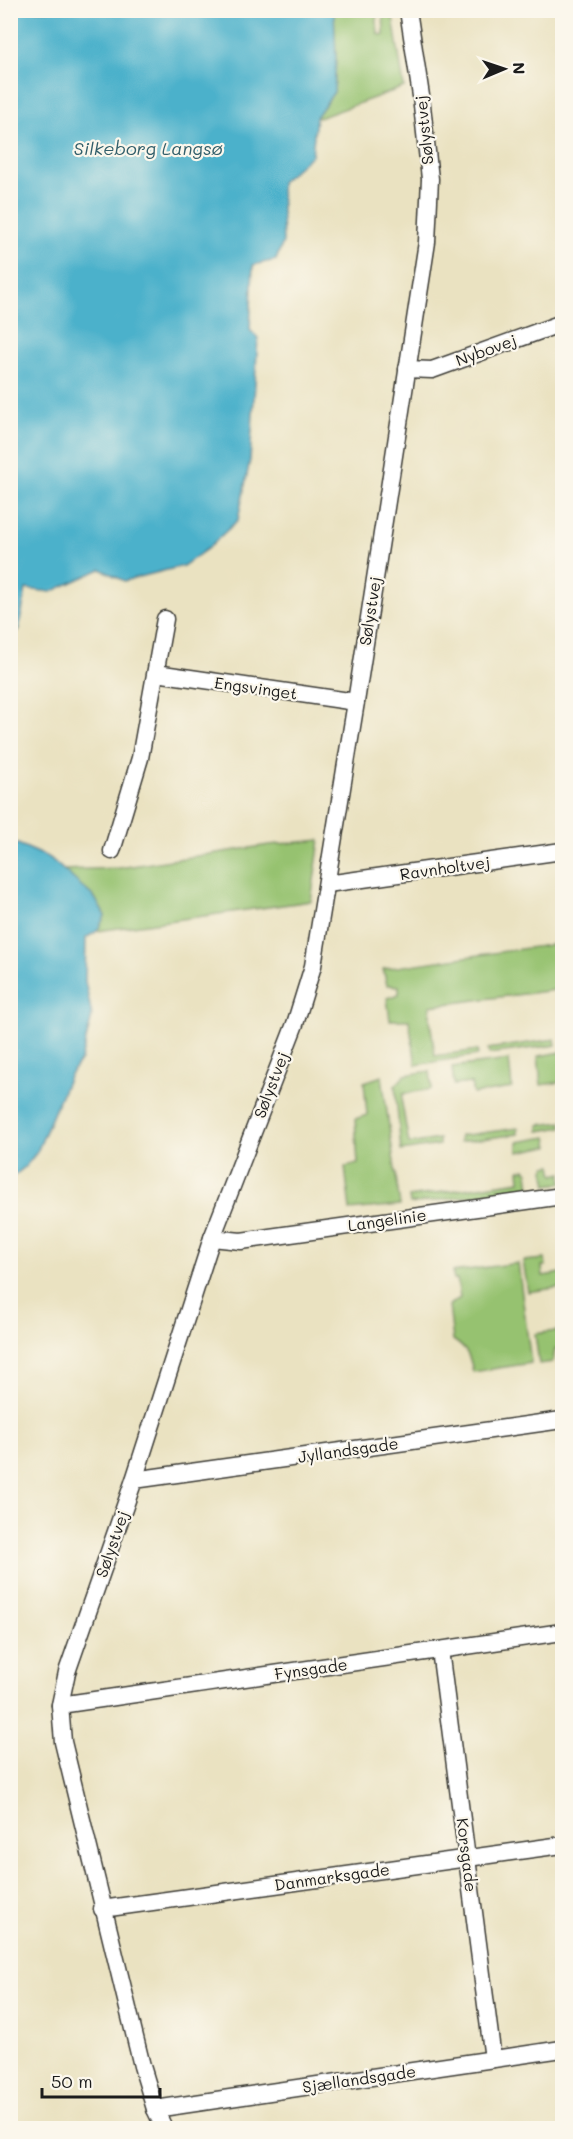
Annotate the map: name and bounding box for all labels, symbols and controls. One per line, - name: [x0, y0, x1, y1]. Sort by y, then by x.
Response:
- north arrow: [474, 39, 534, 99]
- text: N: [509, 62, 530, 75]
- street label: Sølystvej: [409, 94, 438, 166]
- water label: Silkeborg Langsø: [74, 136, 223, 160]
- street label: Nybovej: [452, 329, 519, 370]
- street label: Sølystvej: [354, 575, 385, 647]
- street label: Engsvinget: [213, 671, 299, 704]
- street label: Ravnholtvej: [398, 851, 491, 884]
- street label: Sølystvej: [248, 1049, 293, 1121]
- street label: Langelinie: [346, 1204, 428, 1235]
- street label: Jyllandsgade: [296, 1432, 400, 1467]
- street label: Sølystvej: [90, 1508, 133, 1580]
- street label: Fynsgade: [273, 1653, 349, 1684]
- street label: Korsgade: [453, 1817, 482, 1893]
- street label: Danmarksgade: [273, 1858, 391, 1895]
- street label: Sjællandsgade: [301, 2060, 417, 2097]
- scale bar: [42, 2061, 160, 2099]
- text: 50 m: [51, 2069, 93, 2093]

